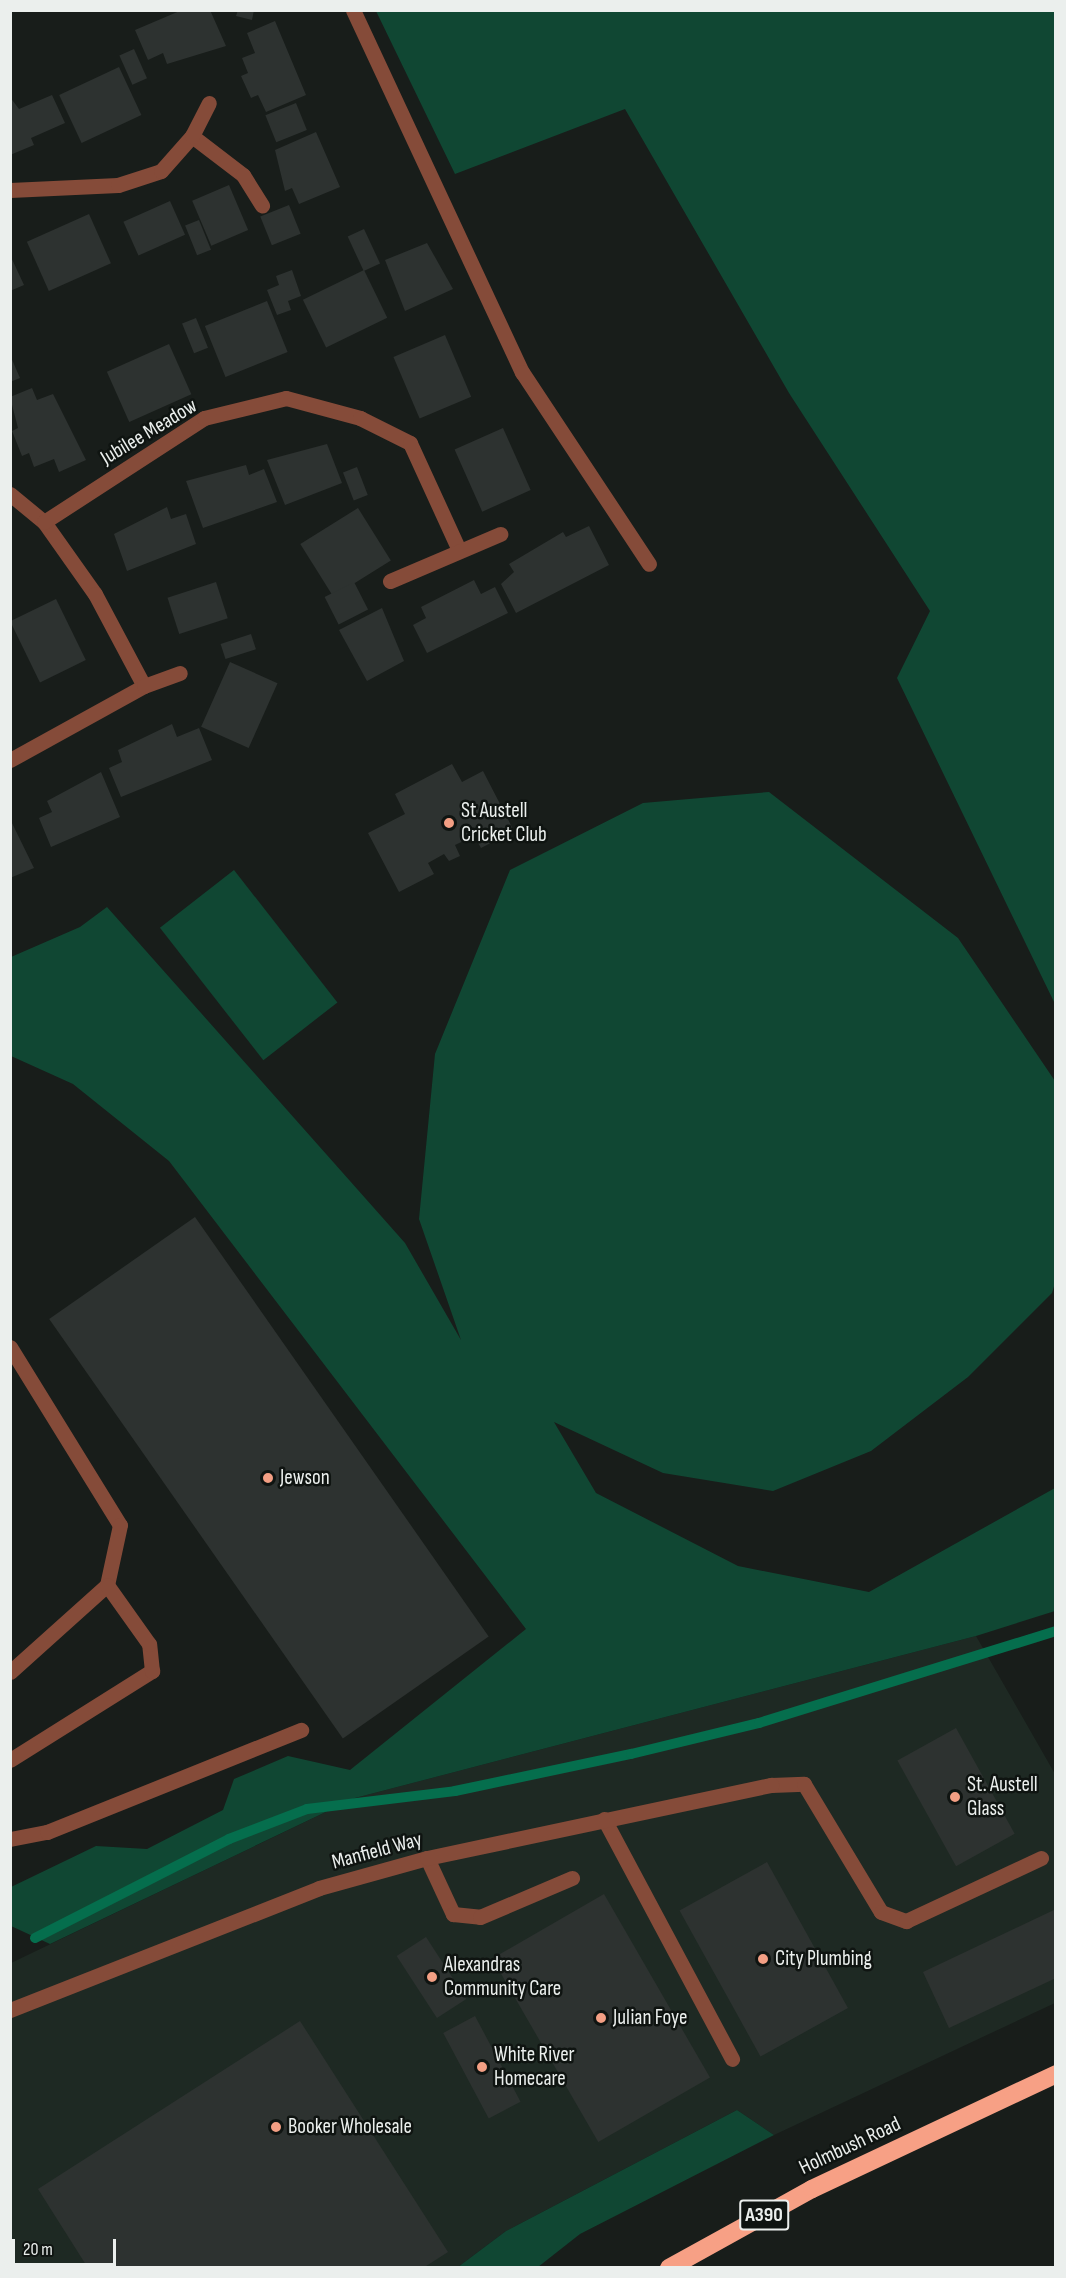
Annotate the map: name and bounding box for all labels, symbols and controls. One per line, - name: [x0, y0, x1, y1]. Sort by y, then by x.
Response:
- street label: Jubilee Meadow: [96, 393, 202, 471]
- place label: St Austell Cricket Club: [461, 798, 547, 848]
- marker: St Austell Cricket Club: [442, 816, 456, 830]
- place label: Jewson: [280, 1465, 330, 1491]
- marker: Jewson: [261, 1471, 275, 1485]
- place label: St. Austell Glass: [967, 1772, 1038, 1822]
- marker: St. Austell Glass: [948, 1790, 962, 1804]
- street label: Manfield Way: [329, 1827, 425, 1875]
- place label: City Plumbing: [775, 1946, 872, 1972]
- place label: Alexandras Community Care: [444, 1952, 561, 2002]
- marker: City Plumbing: [756, 1952, 770, 1966]
- marker: Alexandras Community Care: [425, 1970, 439, 1984]
- place label: Julian Foye: [613, 2005, 687, 2031]
- marker: Julian Foye: [594, 2011, 608, 2025]
- place label: White River Homecare: [494, 2042, 575, 2092]
- marker: White River Homecare: [475, 2060, 489, 2074]
- street label: Holmbush Road: [795, 2112, 905, 2180]
- place label: Booker Wholesale: [288, 2114, 412, 2140]
- marker: Booker Wholesale: [269, 2120, 283, 2134]
- road number: A390: [738, 2198, 789, 2232]
- scale bar: [15, 2227, 118, 2265]
- text: 20 m: [23, 2239, 53, 2260]

